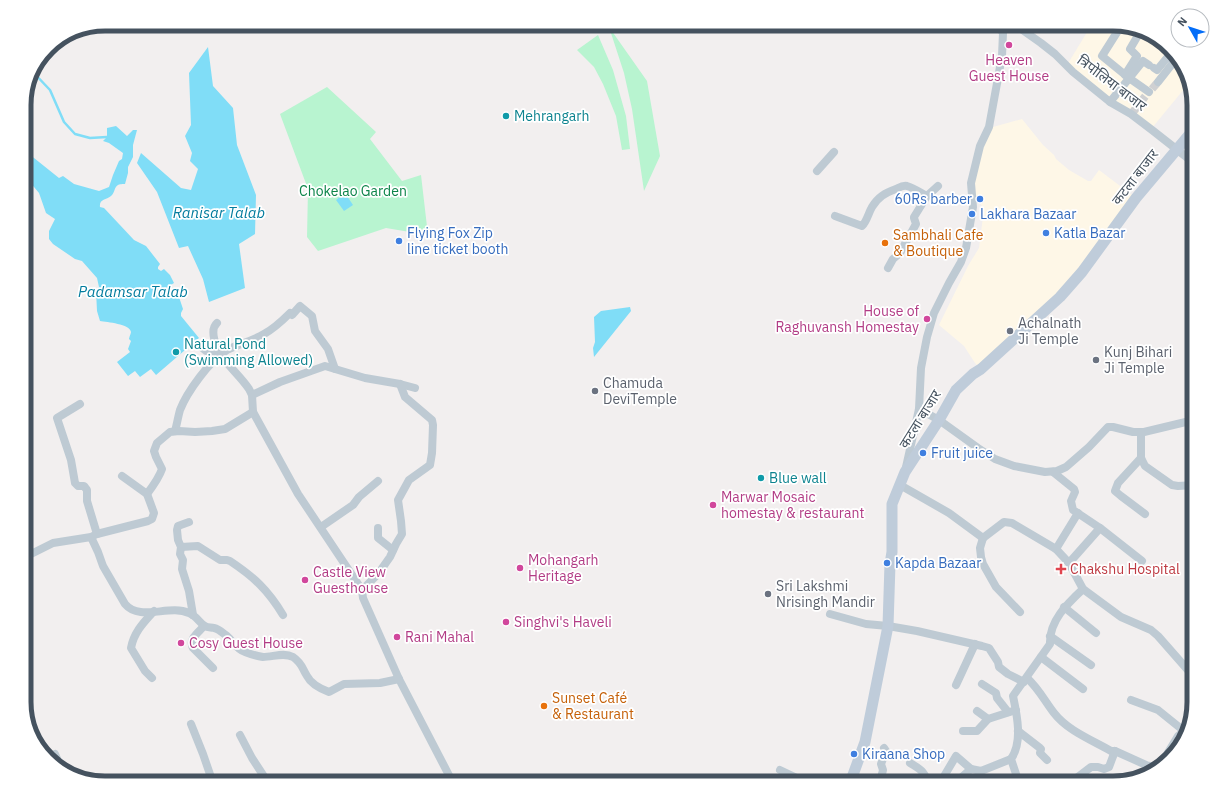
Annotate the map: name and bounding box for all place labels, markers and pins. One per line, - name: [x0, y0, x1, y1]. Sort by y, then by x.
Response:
- marker: Heaven Guest House: [1004, 40, 1014, 50]
- place label: Heaven Guest House: [969, 51, 1050, 85]
- place label: Mehrangarh: [514, 107, 589, 125]
- marker: Mehrangarh: [501, 111, 511, 121]
- place label: 60Rs barber: [894, 190, 972, 208]
- marker: 60Rs barber: [975, 194, 985, 204]
- place label: Lakhara Bazaar: [980, 205, 1076, 223]
- marker: Lakhara Bazaar: [967, 209, 977, 219]
- place label: Flying Fox Zip line ticket booth: [407, 224, 508, 258]
- place label: Katla Bazar: [1054, 224, 1125, 242]
- place label: Sambhali Cafe & Boutique: [893, 226, 984, 260]
- marker: Katla Bazar: [1041, 228, 1051, 238]
- marker: Flying Fox Zip line ticket booth: [394, 236, 404, 246]
- marker: Sambhali Cafe & Boutique: [880, 238, 890, 248]
- place label: House of Raghuvansh Homestay: [775, 302, 919, 336]
- marker: House of Raghuvansh Homestay: [922, 314, 932, 324]
- place label: Achalnath Ji Temple: [1018, 314, 1082, 348]
- marker: Achalnath Ji Temple: [1005, 326, 1015, 336]
- place label: Natural Pond (Swimming Allowed): [184, 335, 313, 369]
- place label: Kunj Bihari Ji Temple: [1104, 343, 1172, 377]
- marker: Natural Pond (Swimming Allowed): [171, 347, 181, 357]
- marker: Kunj Bihari Ji Temple: [1091, 355, 1101, 365]
- place label: Chamuda DeviTemple: [603, 374, 677, 408]
- marker: Chamuda DeviTemple: [590, 386, 600, 396]
- place label: Fruit juice: [931, 444, 993, 462]
- marker: Fruit juice: [918, 448, 928, 458]
- place label: Blue wall: [769, 469, 827, 487]
- marker: Blue wall: [756, 473, 766, 483]
- place label: Marwar Mosaic homestay & restaurant: [721, 488, 864, 522]
- marker: Marwar Mosaic homestay & restaurant: [708, 500, 718, 510]
- place label: Mohangarh Heritage: [528, 551, 599, 585]
- place label: Kapda Bazaar: [895, 554, 981, 572]
- marker: Kapda Bazaar: [882, 558, 892, 568]
- place label: Chakshu Hospital: [1070, 560, 1180, 578]
- place label: Castle View Guesthouse: [313, 563, 389, 597]
- marker: Mohangarh Heritage: [515, 563, 525, 573]
- marker: Chakshu Hospital: [1055, 563, 1067, 575]
- marker: Castle View Guesthouse: [300, 575, 310, 585]
- place label: Sri Lakshmi Nrisingh Mandir: [776, 577, 875, 611]
- marker: Sri Lakshmi Nrisingh Mandir: [763, 589, 773, 599]
- place label: Singhvi's Haveli: [514, 613, 612, 631]
- marker: Singhvi's Haveli: [501, 617, 511, 627]
- place label: Rani Mahal: [405, 628, 474, 646]
- marker: Rani Mahal: [392, 632, 402, 642]
- place label: Cosy Guest House: [189, 634, 303, 652]
- marker: Cosy Guest House: [176, 638, 186, 648]
- place label: Sunset Café & Restaurant: [552, 689, 634, 723]
- marker: Sunset Café & Restaurant: [539, 701, 549, 711]
- place label: Kiraana Shop: [862, 745, 945, 763]
- marker: Kiraana Shop: [849, 749, 859, 759]

